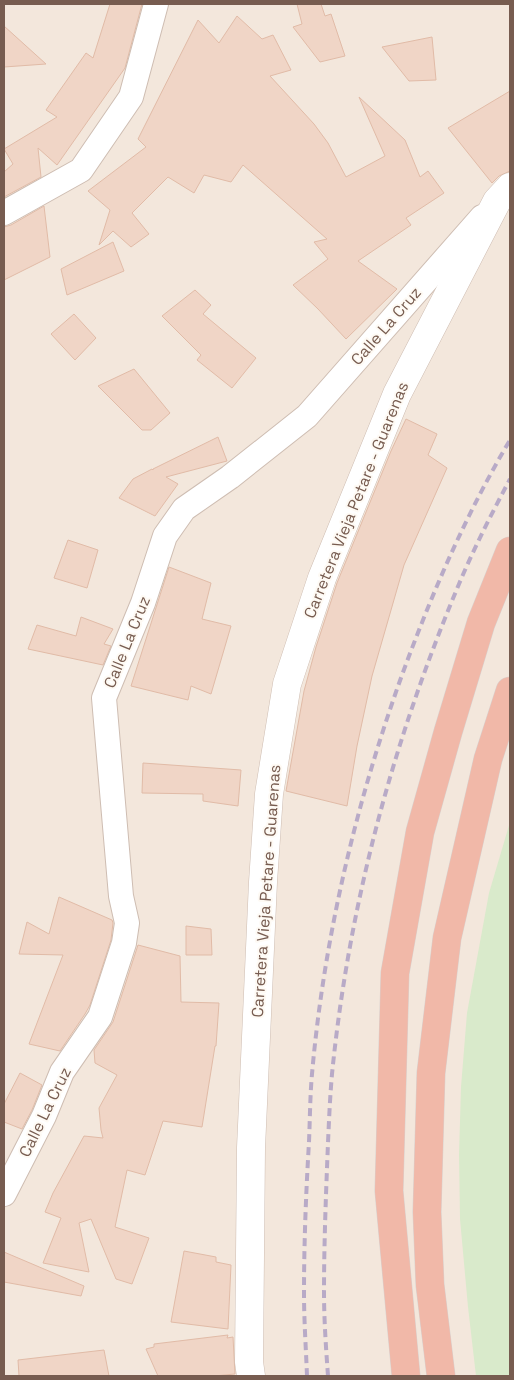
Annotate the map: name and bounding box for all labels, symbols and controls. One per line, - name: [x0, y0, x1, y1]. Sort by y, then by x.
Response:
- street label: Calle La Cruz: [346, 282, 426, 370]
- street label: Carretera Vieja Petare - Guarenas: [299, 379, 413, 621]
- street label: Calle La Cruz: [99, 593, 155, 691]
- street label: Carretera Vieja Petare - Guarenas: [247, 764, 285, 1018]
- street label: Calle La Cruz: [14, 1064, 76, 1160]

